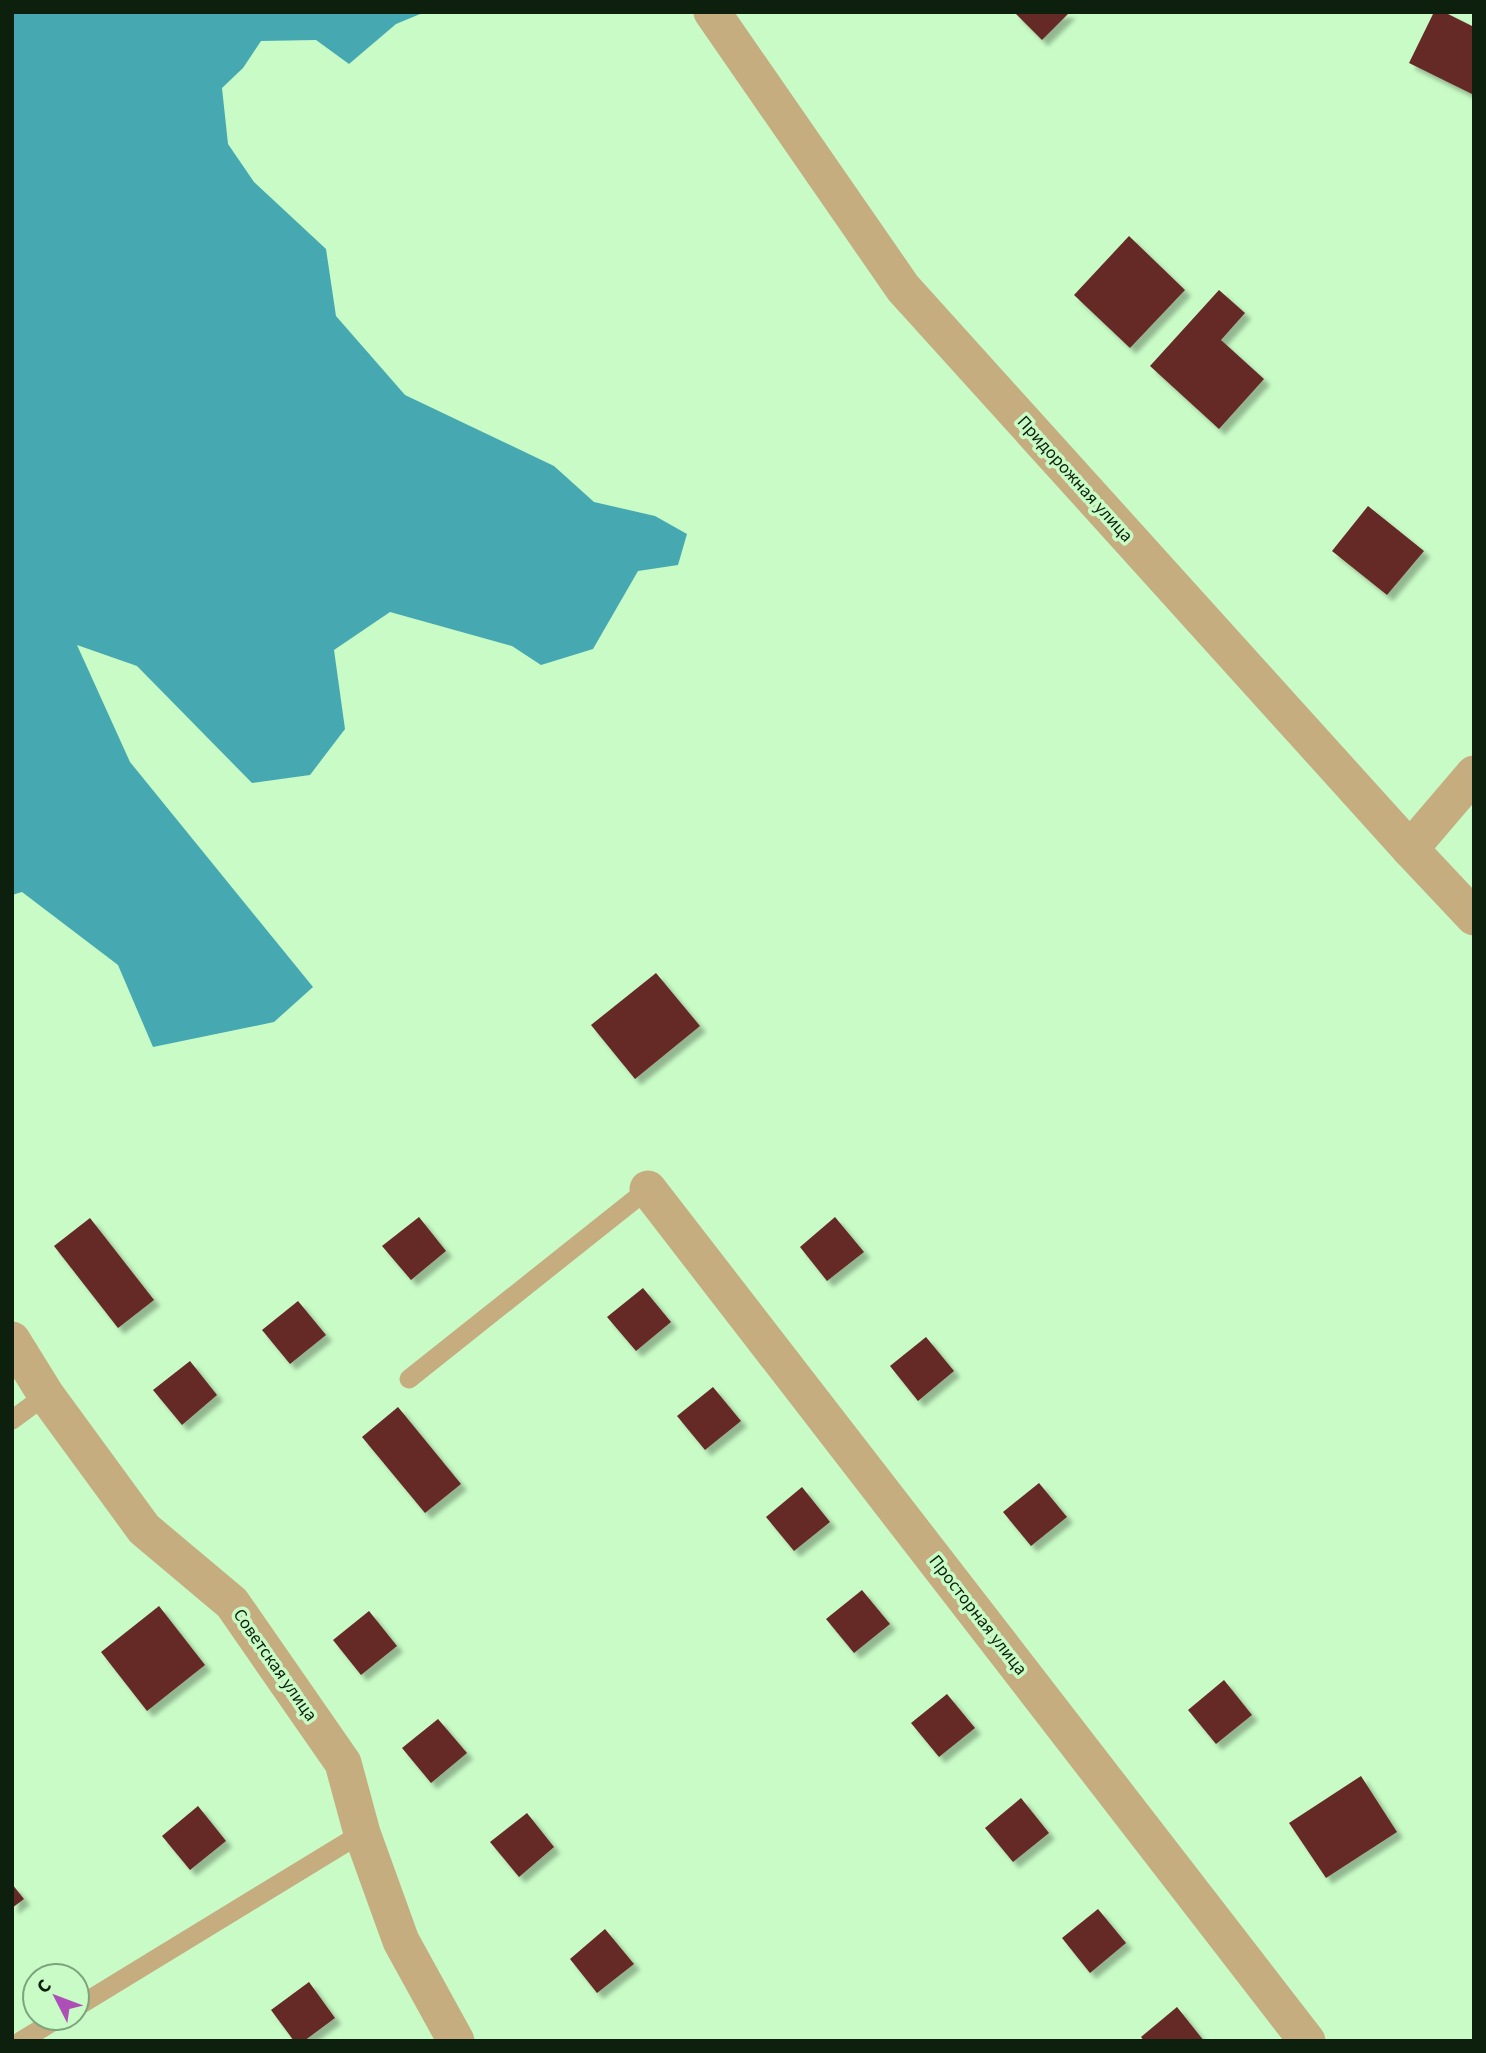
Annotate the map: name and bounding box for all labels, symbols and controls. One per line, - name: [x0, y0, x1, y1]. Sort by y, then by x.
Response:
- street label: Придорожная улица: [1011, 410, 1139, 548]
- street label: Просторная улица: [923, 1550, 1033, 1680]
- street label: Советская улица: [227, 1604, 323, 1726]
- north arrow: [21, 1962, 91, 2032]
- text: С: [31, 1973, 58, 2000]

